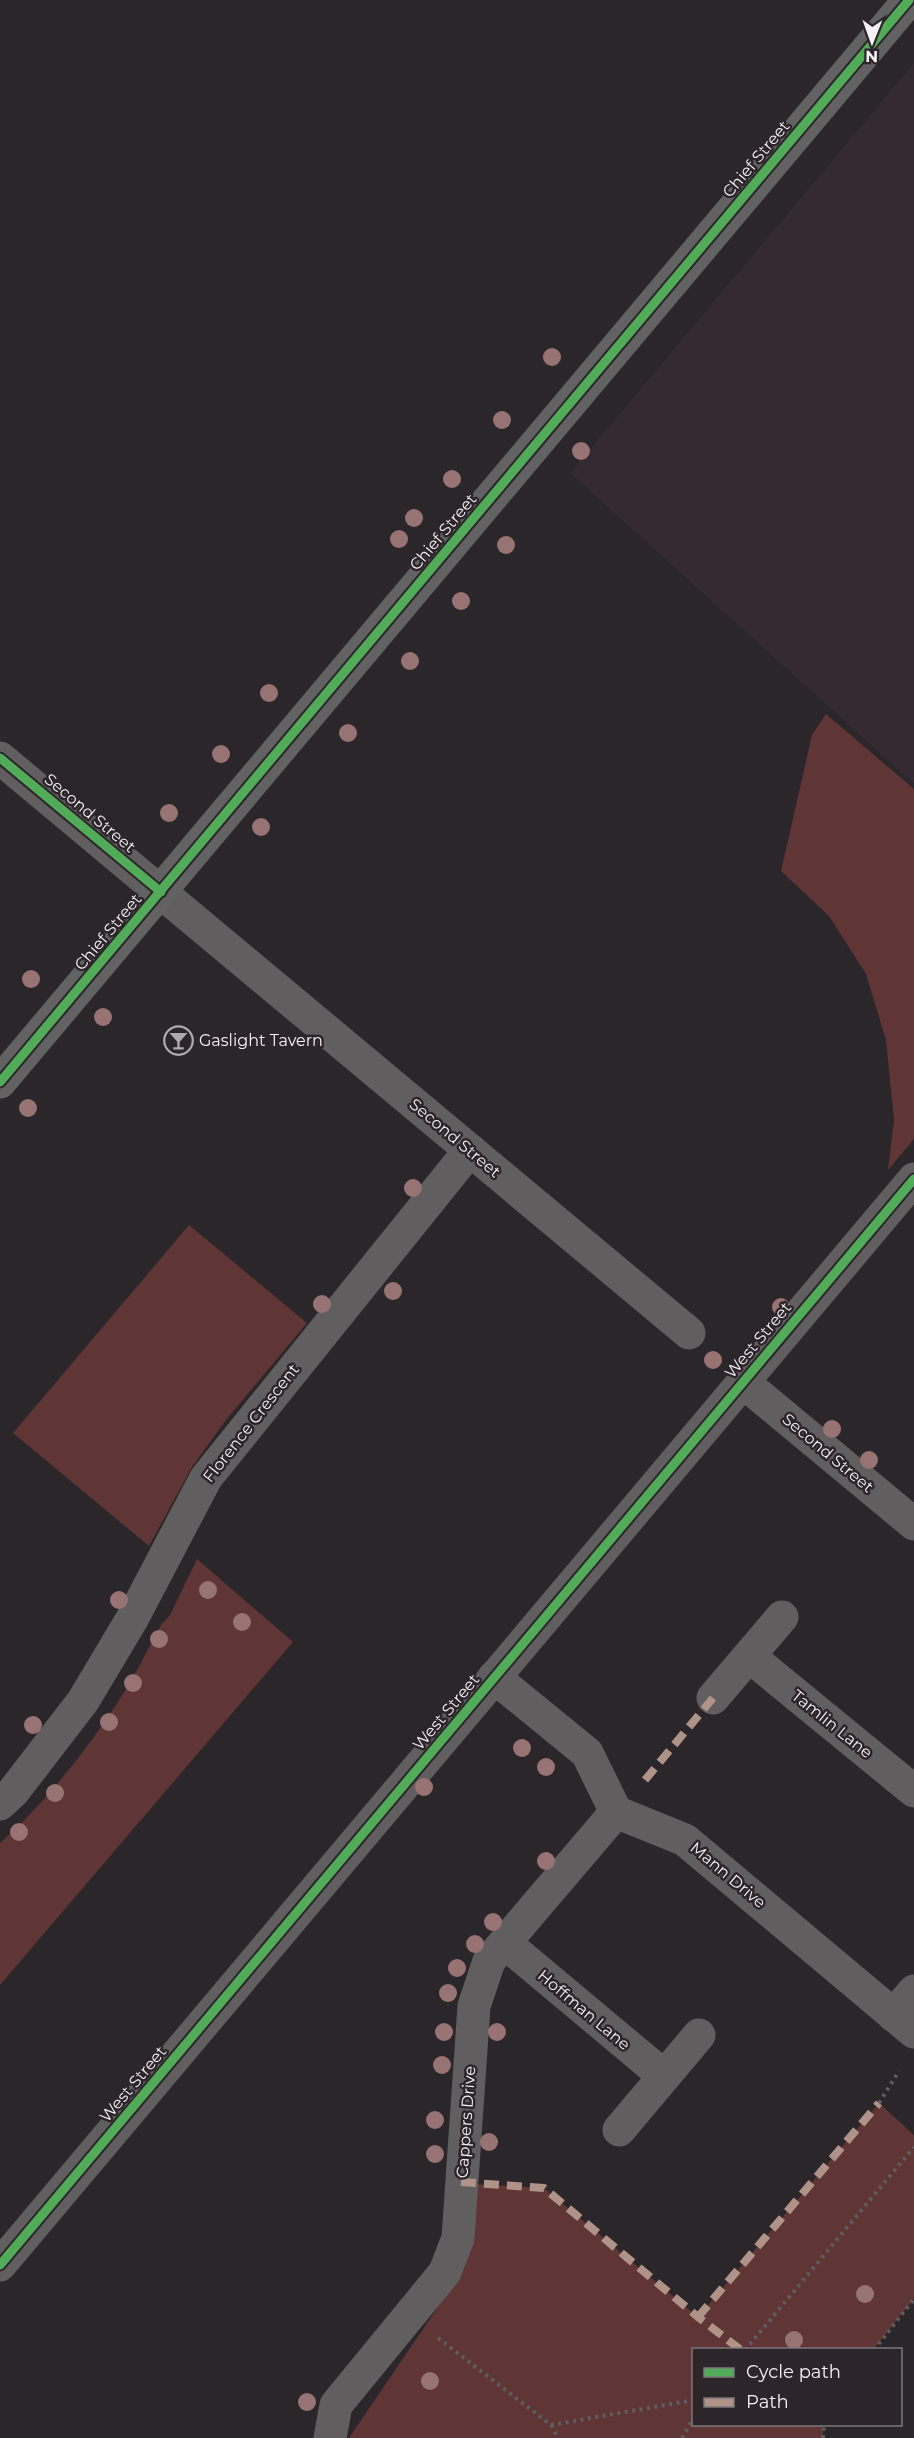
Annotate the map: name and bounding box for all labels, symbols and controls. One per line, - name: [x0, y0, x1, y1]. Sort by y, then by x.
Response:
- north arrow: [842, 12, 902, 72]
- text: N: [865, 47, 878, 66]
- street label: Chief Street: [718, 116, 794, 201]
- street label: Chief Street: [405, 489, 481, 574]
- street label: Second Street: [41, 770, 140, 857]
- street label: Chief Street: [70, 889, 146, 974]
- bar icon: Gaslight Tavern: [162, 1024, 194, 1056]
- place label: Gaslight Tavern: [199, 1031, 323, 1050]
- street label: Second Street: [406, 1095, 505, 1182]
- street label: West Street: [721, 1298, 796, 1382]
- street label: Florence Crescent: [199, 1360, 303, 1486]
- street label: Second Street: [779, 1410, 878, 1497]
- street label: West Street: [409, 1670, 484, 1754]
- street label: Tamlin Lane: [788, 1686, 876, 1762]
- street label: Mann Drive: [686, 1838, 770, 1912]
- street label: Hoffman Lane: [534, 1966, 634, 2054]
- street label: West Street: [96, 2042, 171, 2126]
- street label: Cappers Drive: [453, 2065, 479, 2179]
- legend: [692, 2348, 902, 2426]
- text: Cycle path: [746, 2361, 841, 2383]
- text: Path: [746, 2391, 789, 2413]

